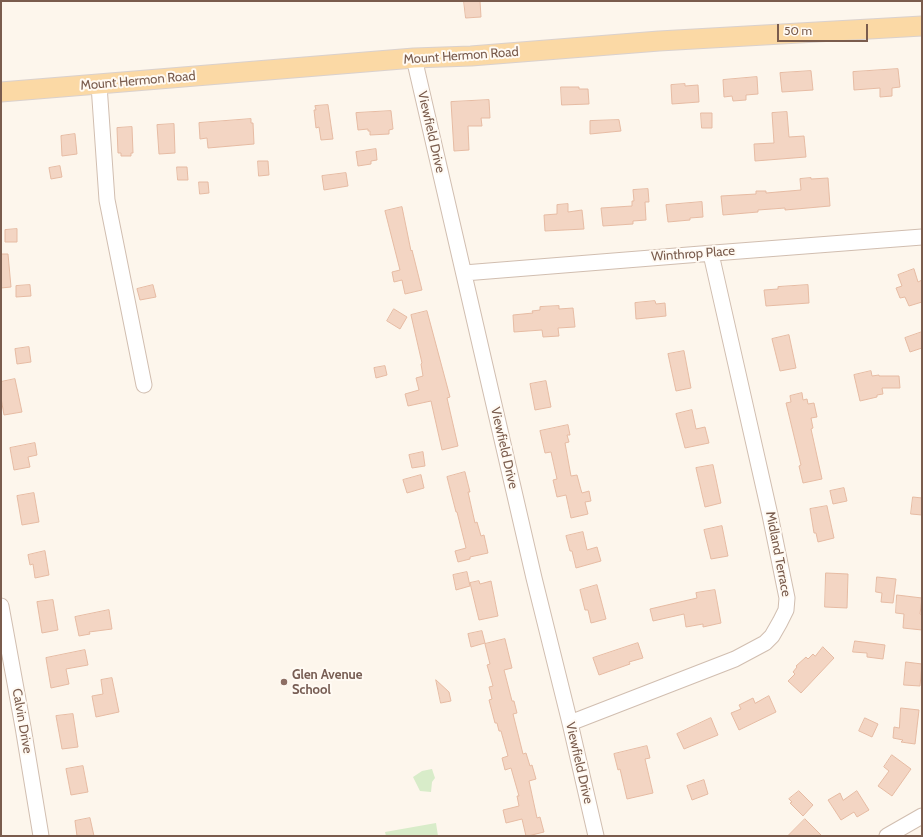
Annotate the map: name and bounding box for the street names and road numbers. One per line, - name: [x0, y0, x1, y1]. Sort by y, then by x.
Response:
- street label: Mount Hermon Road: [403, 44, 519, 68]
- street label: Mount Hermon Road: [80, 68, 196, 94]
- street label: Viewfield Drive: [414, 90, 448, 174]
- street label: Winthrop Place: [651, 243, 735, 265]
- street label: Viewfield Drive: [487, 406, 521, 490]
- street label: Midland Terrace: [762, 510, 794, 598]
- street label: Calvin Drive: [9, 687, 35, 755]
- street label: Viewfield Drive: [562, 721, 596, 805]

